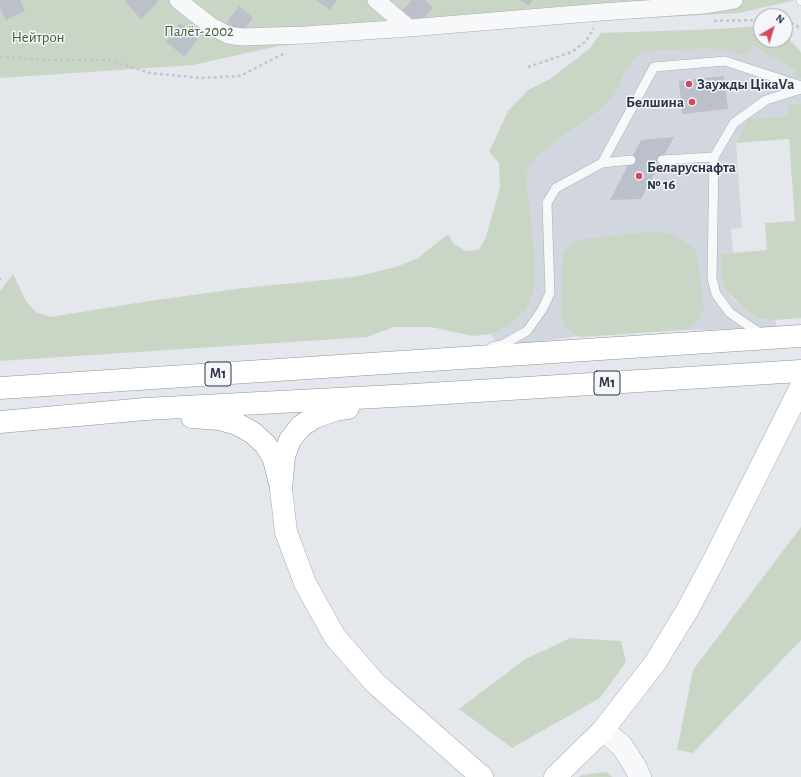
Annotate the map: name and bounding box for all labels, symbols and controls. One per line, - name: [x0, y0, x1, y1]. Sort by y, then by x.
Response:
- north arrow: [753, 8, 793, 48]
- text: N: [774, 12, 786, 26]
- park label: Палёт-2002: [164, 22, 234, 40]
- park label: Нейтрон: [11, 28, 65, 46]
- place label: Заужды ЦікаVа: [697, 75, 794, 93]
- marker: Заужды ЦікаVа: [684, 79, 694, 89]
- place label: Белшина: [626, 93, 684, 111]
- marker: Белшина: [687, 97, 697, 107]
- place label: Беларуснафта № 16: [647, 158, 736, 193]
- marker: Беларуснафта № 16: [634, 171, 644, 181]
- road number: М1: [205, 362, 231, 386]
- road number: М1: [594, 371, 620, 395]

